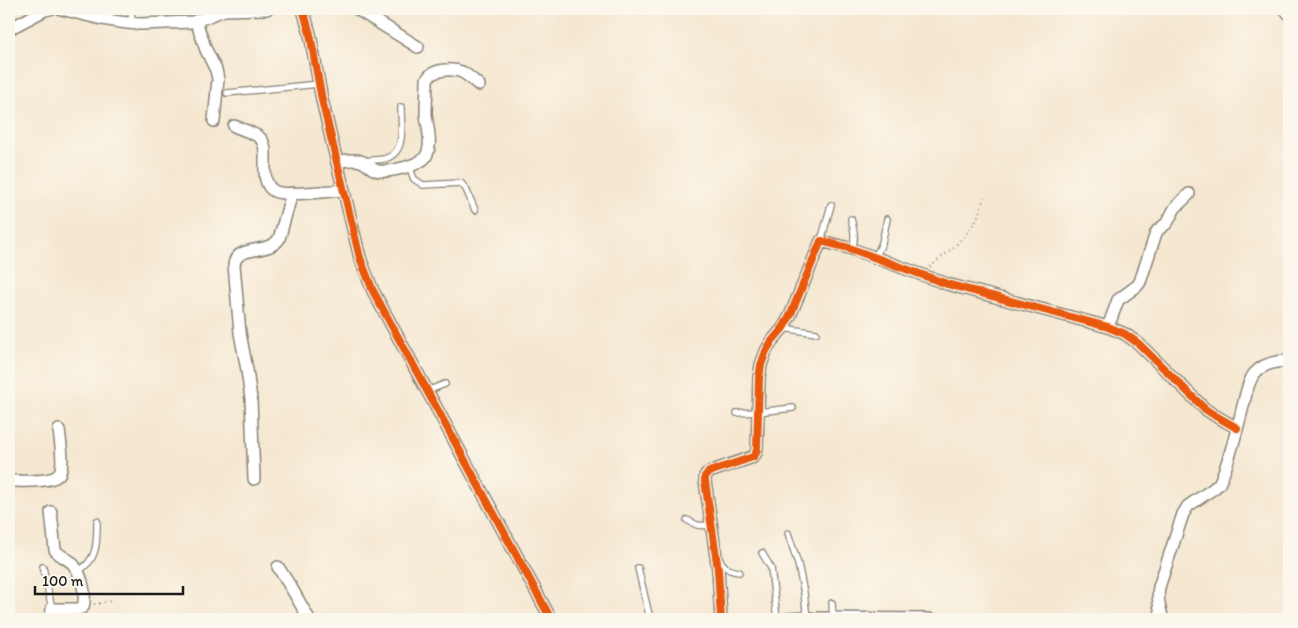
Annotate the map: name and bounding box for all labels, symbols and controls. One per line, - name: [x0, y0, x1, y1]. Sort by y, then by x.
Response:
- scale bar: [35, 563, 182, 595]
- text: 100 m: [42, 572, 84, 590]

